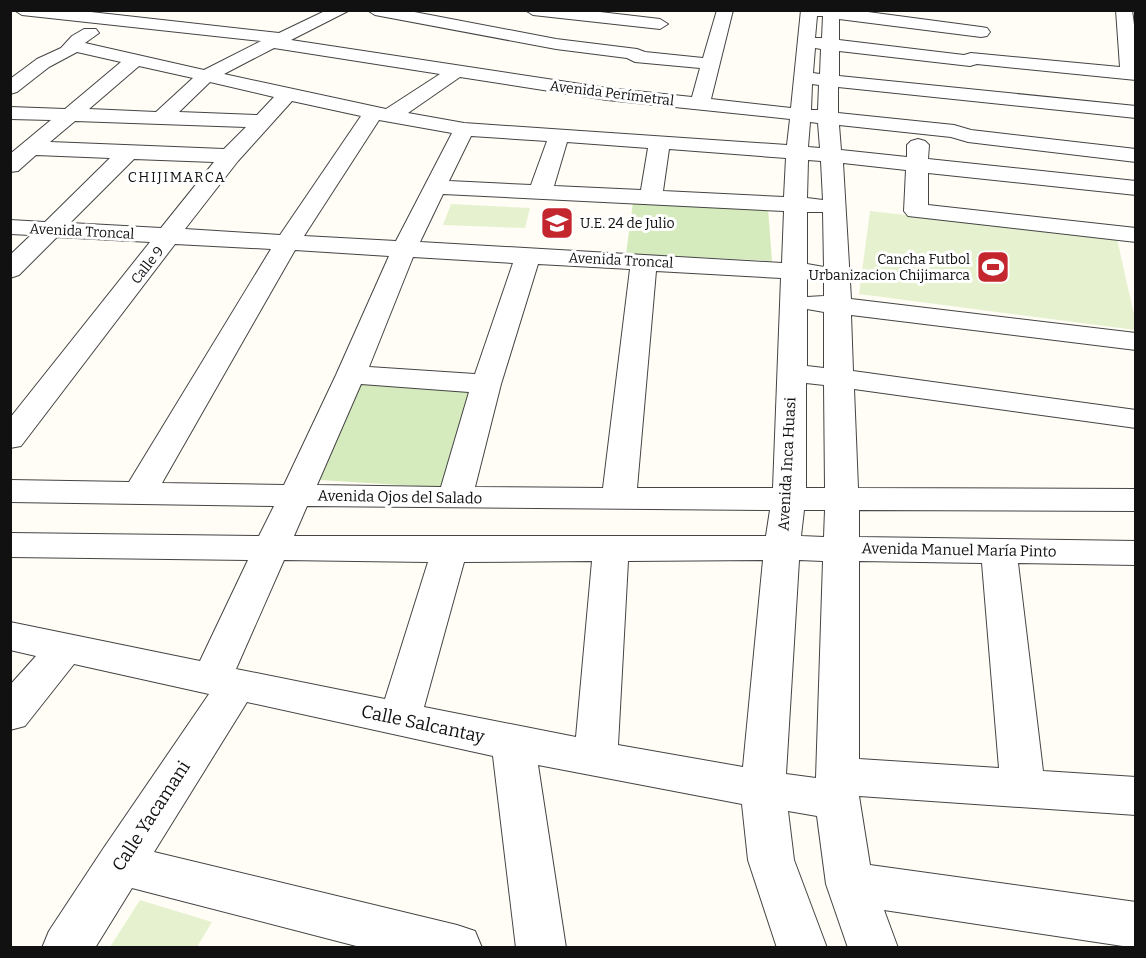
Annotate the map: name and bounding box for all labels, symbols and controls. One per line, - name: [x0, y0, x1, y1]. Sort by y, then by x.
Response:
- street label: Avenida Perímetral: [549, 77, 675, 110]
- district label: CHIJIMARCA: [128, 169, 226, 186]
- school or university icon: U.E. 24 de Julio: [539, 205, 575, 241]
- place label: U.E. 24 de Julio: [580, 215, 675, 232]
- street label: Avenida Troncal: [29, 220, 135, 243]
- street label: Calle 9: [127, 243, 167, 288]
- street label: Avenida Troncal: [568, 249, 674, 272]
- sports icon: Cancha Futbol Urbanizacion Chijimarca: [975, 249, 1011, 285]
- place label: Cancha Futbol Urbanizacion Chijimarca: [809, 251, 970, 284]
- street label: Avenida Inca Huasi: [775, 396, 800, 531]
- street label: Avenida Ojos del Salado: [318, 487, 482, 507]
- street label: Avenida Manuel María Pinto: [861, 539, 1057, 561]
- street label: Calle Salcantay: [359, 700, 487, 748]
- street label: Calle Yacamani: [107, 757, 195, 875]

